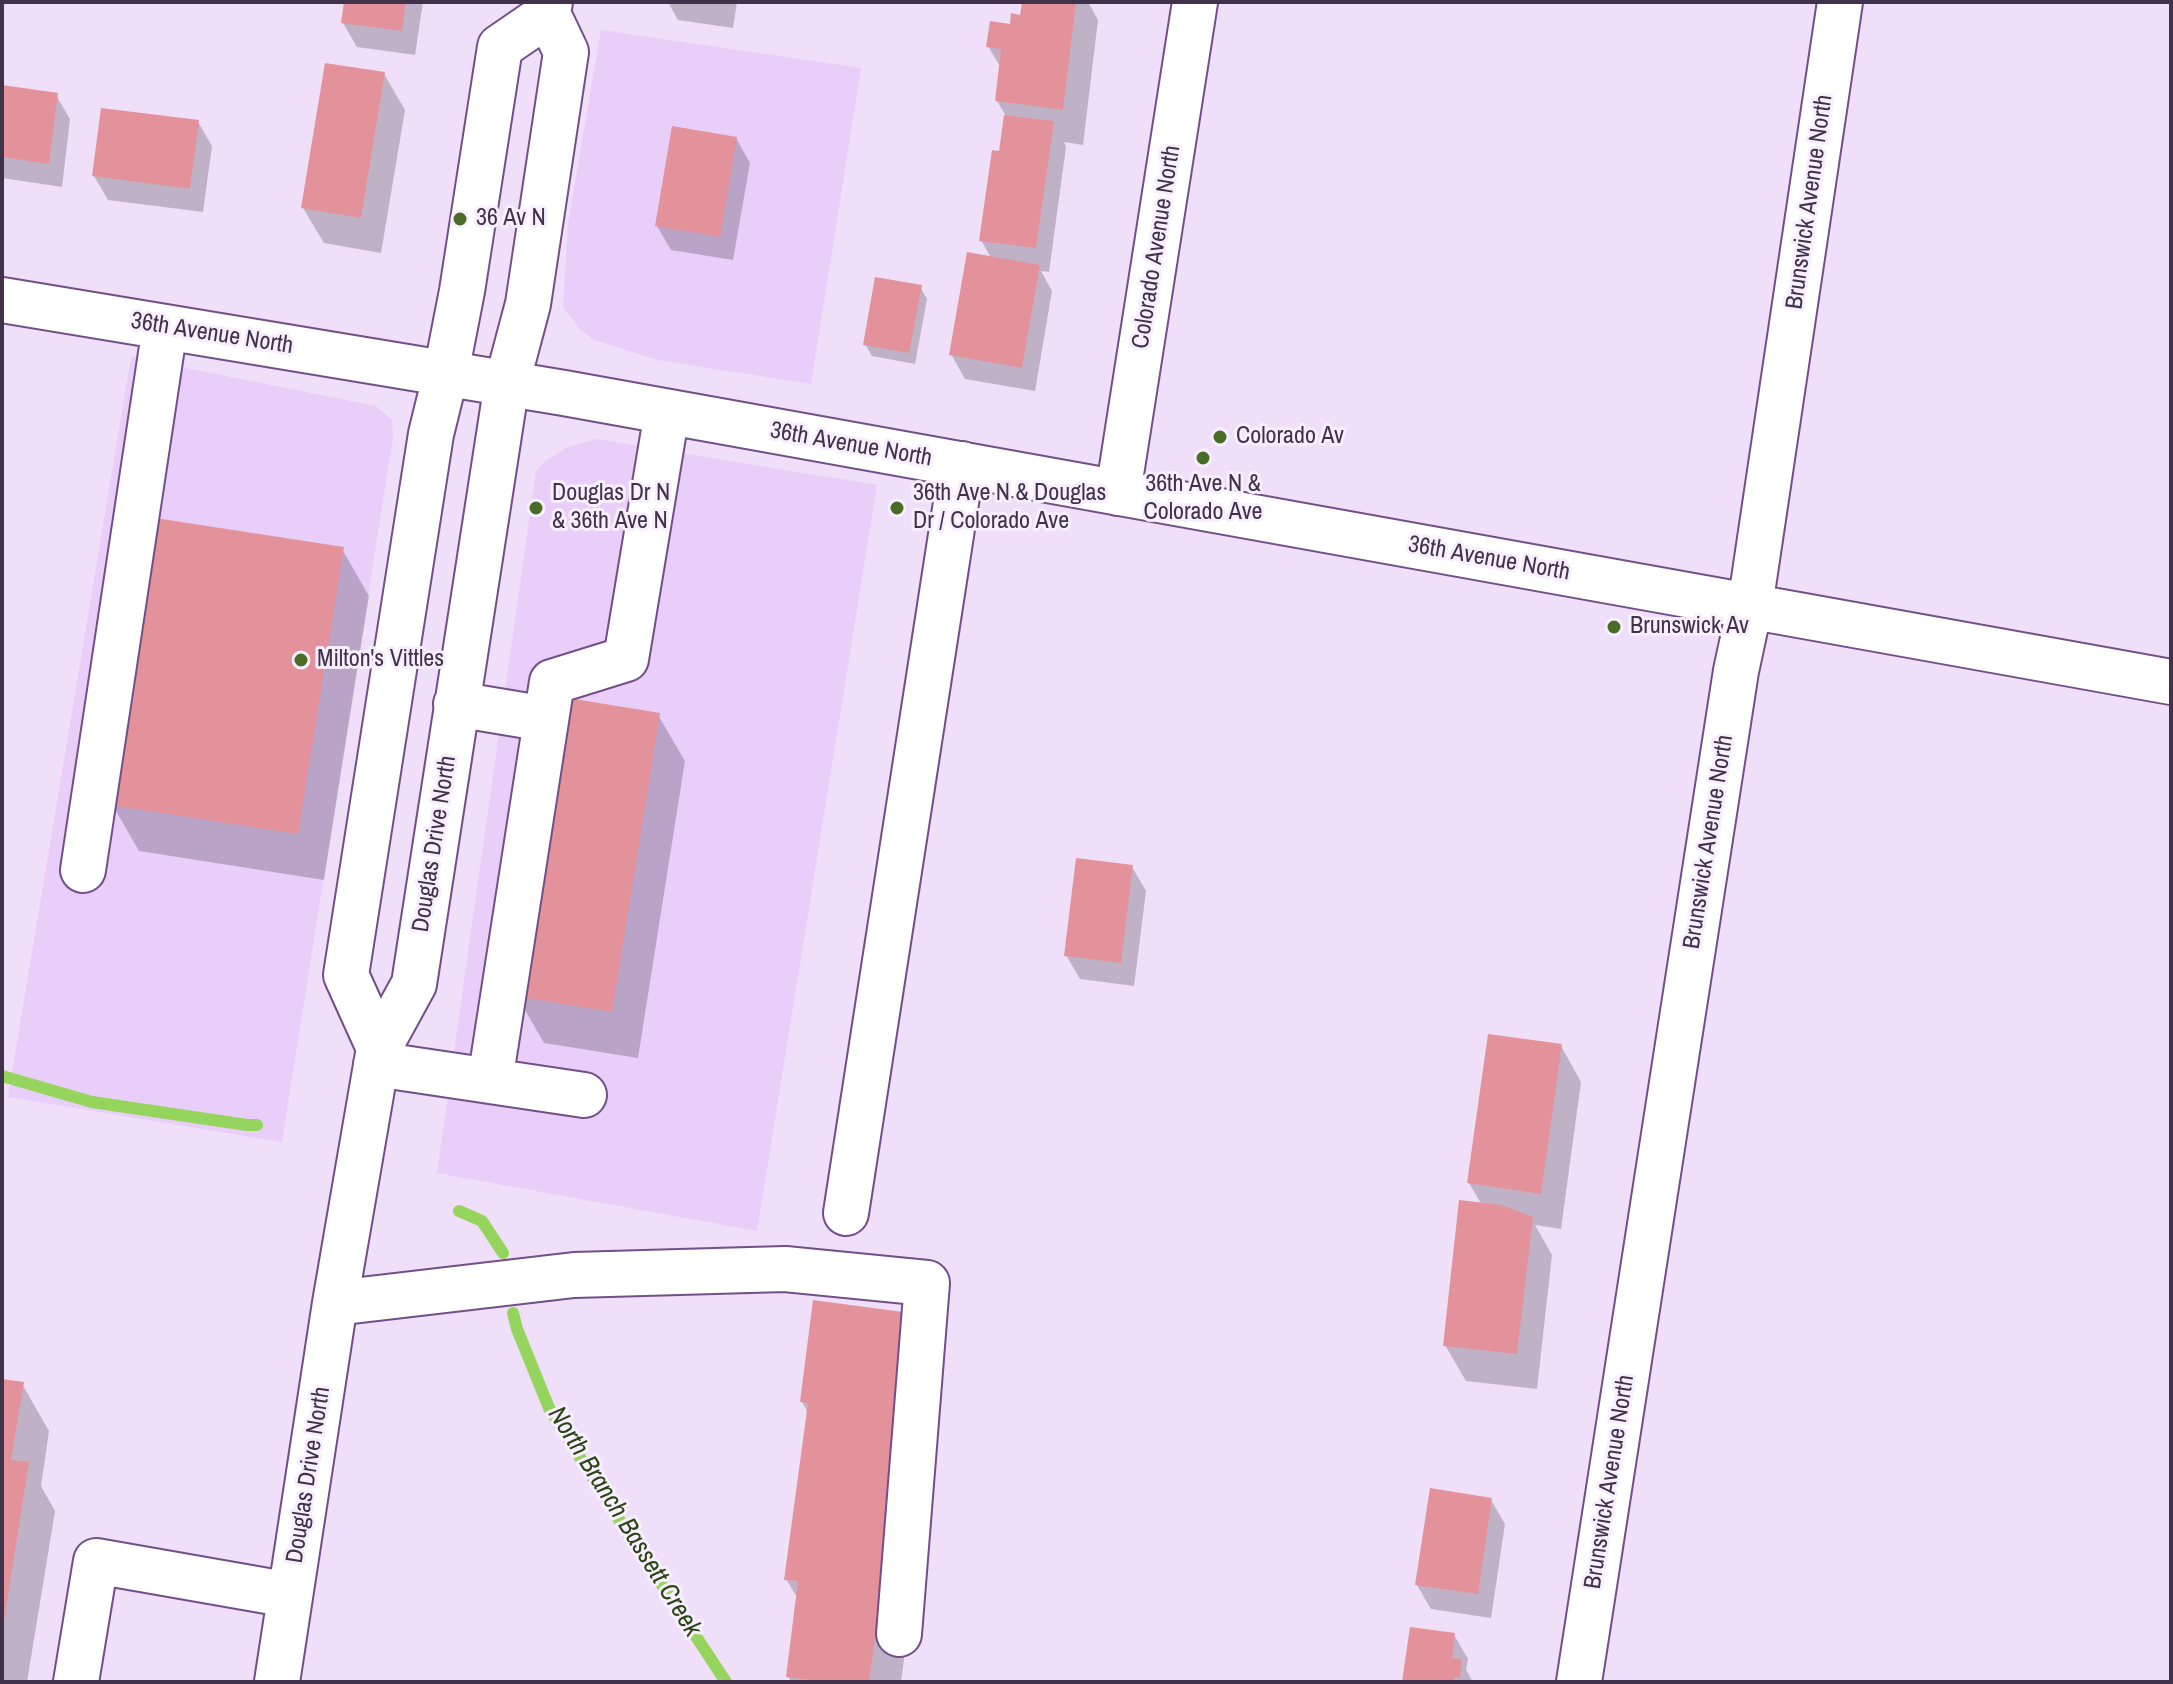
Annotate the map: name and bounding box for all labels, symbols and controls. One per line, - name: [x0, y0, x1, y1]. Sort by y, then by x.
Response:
- street label: Brunswick Avenue North: [1781, 93, 1839, 311]
- street label: Colorado Avenue North: [1127, 143, 1187, 351]
- place label: 36 Av N: [476, 205, 546, 233]
- marker: 36 Av N: [451, 210, 469, 228]
- street label: 36th Avenue North: [129, 307, 295, 361]
- street label: 36th Avenue North: [768, 417, 934, 473]
- place label: Colorado Av: [1236, 423, 1344, 451]
- marker: Colorado Av: [1211, 428, 1229, 446]
- marker: 36th Ave N & Colorado Ave: [1194, 449, 1212, 467]
- place label: 36th Ave N & Colorado Ave: [1144, 471, 1262, 527]
- place label: Douglas Dr N & 36th Ave N: [552, 480, 670, 536]
- place label: 36th Ave N & Douglas Dr / Colorado Ave: [913, 480, 1106, 536]
- marker: Douglas Dr N & 36th Ave N: [527, 499, 545, 517]
- marker: 36th Ave N & Douglas Dr / Colorado Ave: [888, 499, 906, 517]
- street label: 36th Avenue North: [1406, 531, 1572, 587]
- place label: Brunswick Av: [1630, 613, 1749, 641]
- marker: Brunswick Av: [1605, 618, 1623, 636]
- place label: Milton's Vittles: [317, 646, 444, 674]
- marker: Milton's Vittles: [292, 651, 310, 669]
- street label: Brunswick Avenue North: [1678, 733, 1740, 951]
- street label: Douglas Drive North: [407, 754, 463, 934]
- street label: Brunswick Avenue North: [1579, 1373, 1641, 1591]
- street label: Douglas Drive North: [281, 1385, 337, 1565]
- water label: North Branch Bassett Creek: [540, 1401, 708, 1643]

